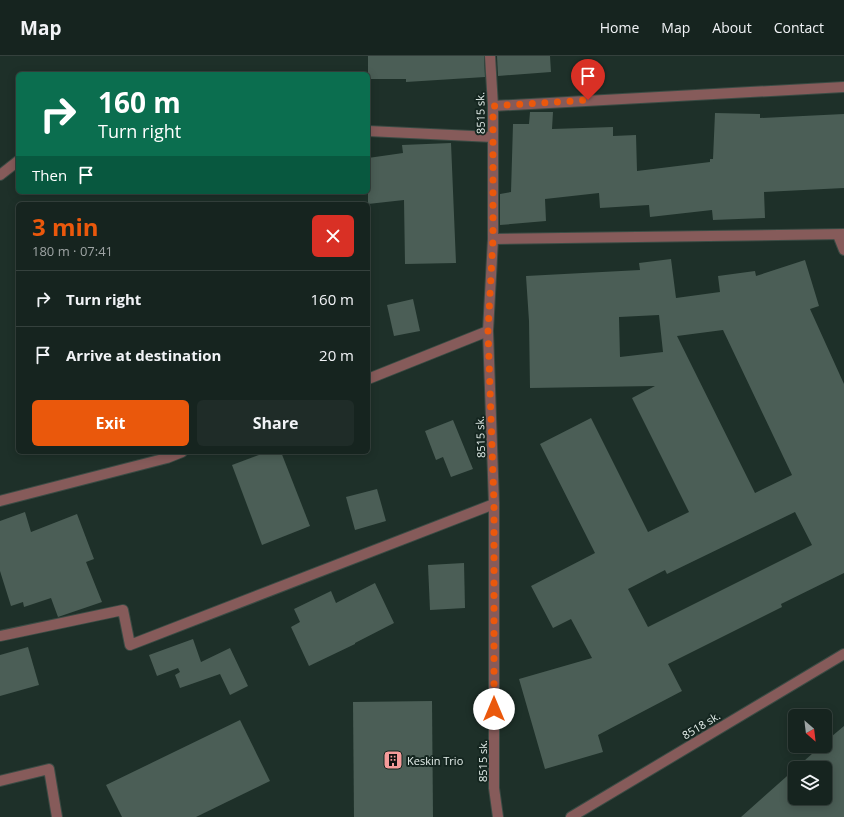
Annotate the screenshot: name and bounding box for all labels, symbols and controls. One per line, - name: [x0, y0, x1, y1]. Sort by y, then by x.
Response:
- text: Map: [20, 15, 61, 41]
- text: Home: [600, 18, 639, 37]
- text: Map: [661, 18, 690, 37]
- text: About: [712, 18, 752, 37]
- text: Contact: [774, 18, 824, 37]
- pin: [571, 59, 605, 100]
- icon: arrive: [577, 65, 599, 87]
- text: 160 m: [98, 83, 181, 121]
- icon: right: [32, 88, 84, 140]
- street label: 8515 sk.: [472, 92, 488, 134]
- text: Turn right: [98, 119, 181, 143]
- icon: arrive: [75, 164, 97, 186]
- text: Then: [32, 165, 67, 185]
- text: 3 min: [32, 210, 99, 243]
- button: close: [312, 215, 354, 257]
- text: 180 m · 07:41: [32, 242, 113, 260]
- icon: right: [32, 288, 54, 310]
- text: Turn right: [66, 289, 141, 309]
- text: 160 m: [310, 289, 354, 309]
- icon: arrive: [32, 344, 54, 366]
- text: Arrive at destination: [66, 345, 221, 365]
- text: 20 m: [319, 345, 354, 365]
- button: Exit: [32, 400, 189, 446]
- button: Share: [197, 400, 354, 446]
- street label: 8515 sk.: [472, 416, 488, 458]
- position arrow: [473, 688, 515, 730]
- street label: 8518 sk.: [679, 708, 723, 742]
- north arrow: [788, 709, 832, 753]
- map controls: [788, 709, 832, 805]
- street label: 8515 sk.: [475, 740, 490, 782]
- building icon: Keskin Trio: [382, 749, 404, 771]
- place label: Keskin Trio: [407, 753, 464, 768]
- button: layers: [788, 761, 832, 805]

